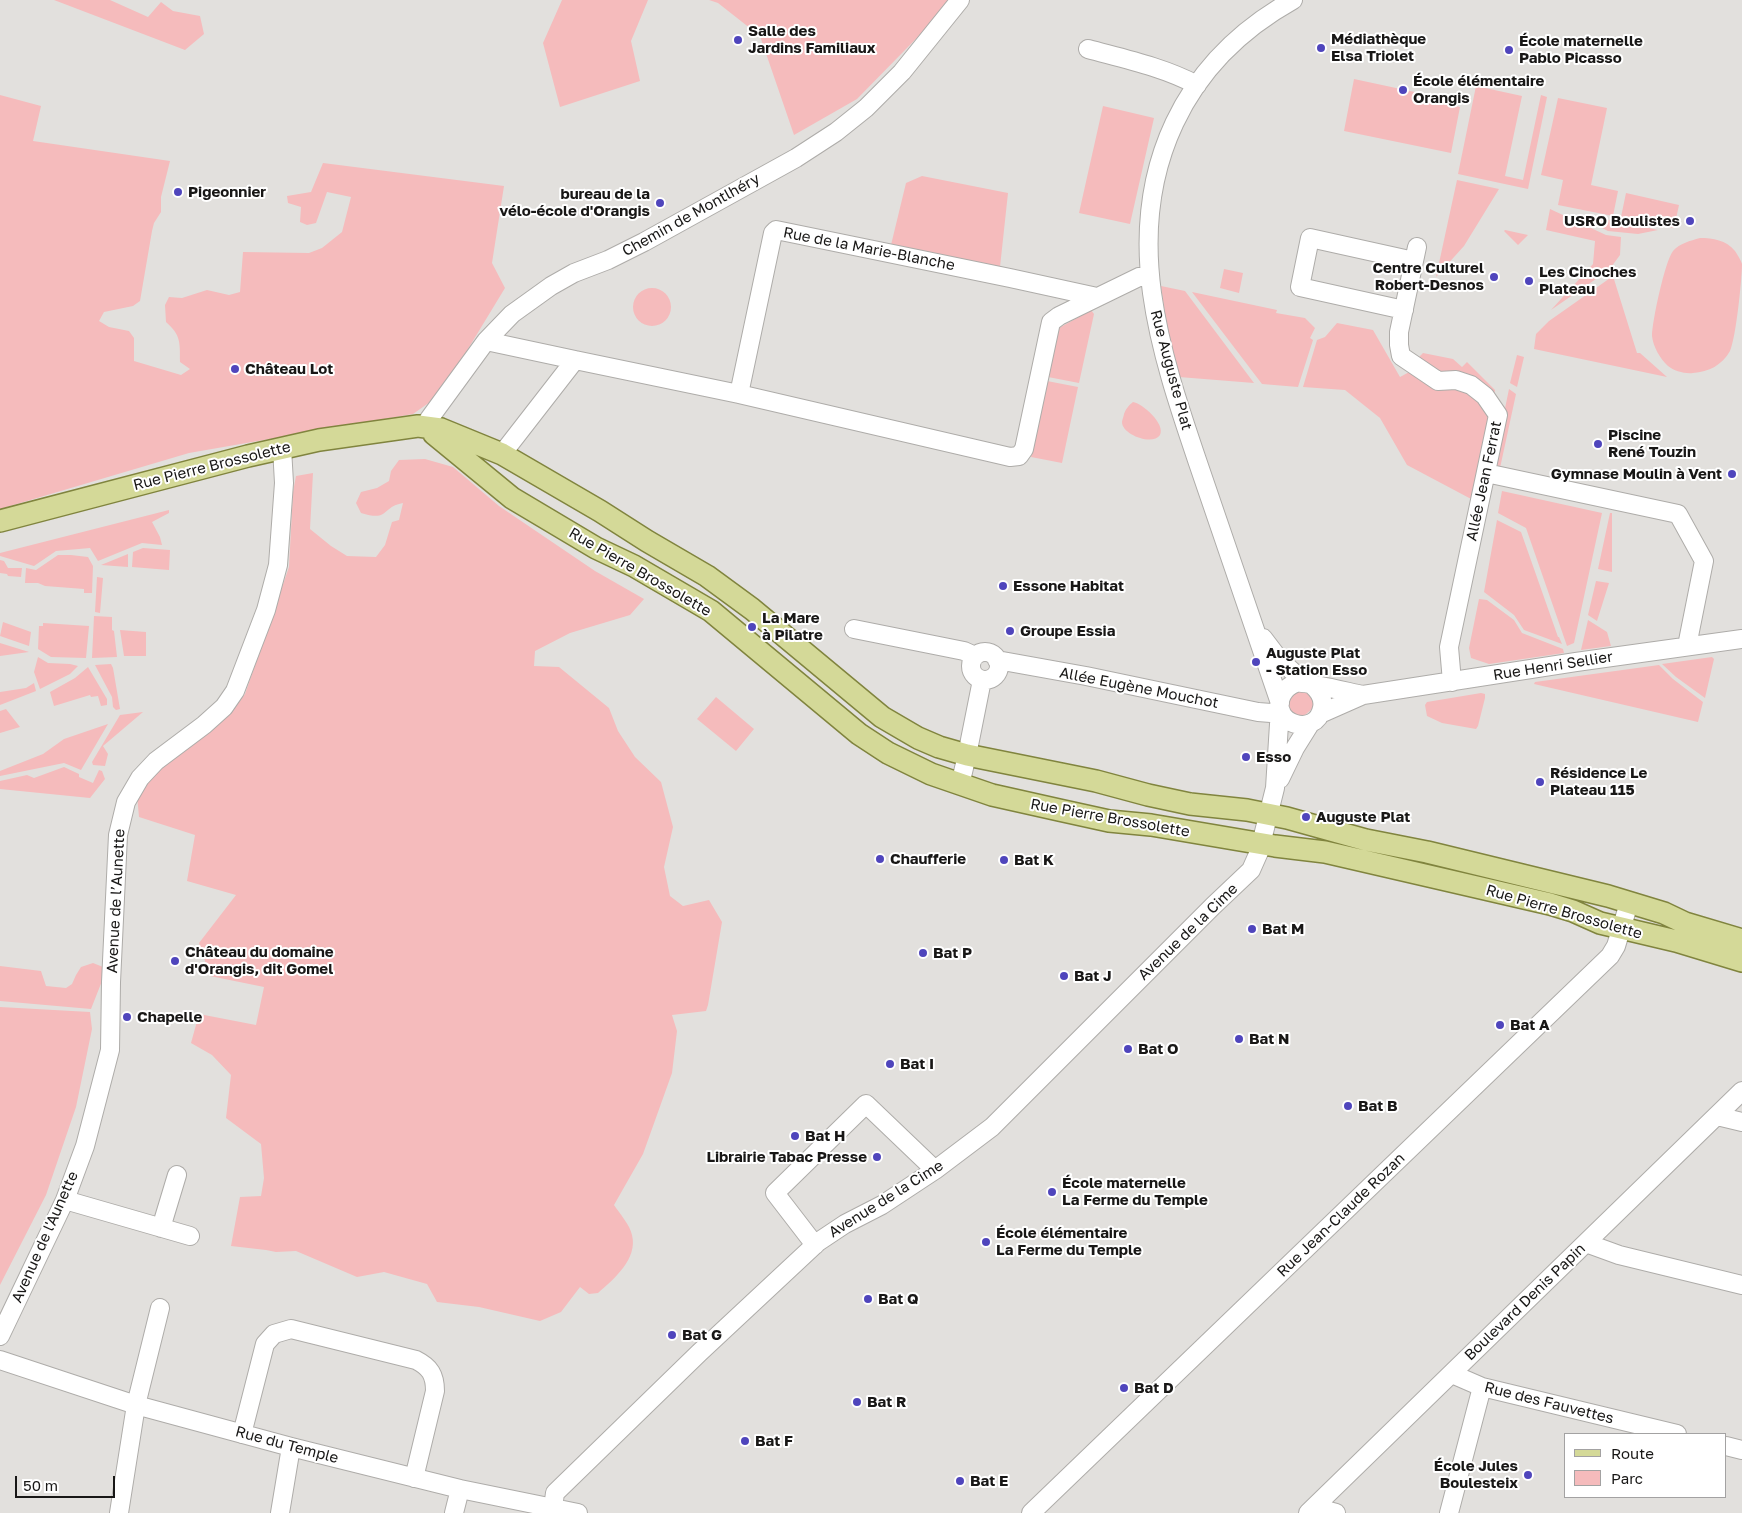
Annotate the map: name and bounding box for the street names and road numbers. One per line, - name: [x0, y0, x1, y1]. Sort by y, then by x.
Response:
- street label: Chemin de Montlhéry: [619, 170, 763, 260]
- street label: Rue de la Marie-Blanche: [782, 224, 956, 274]
- street label: Rue Auguste Plat: [1146, 308, 1196, 432]
- street label: Allée Jean Ferrat: [1462, 419, 1506, 543]
- street label: Rue Pierre Brossolette: [131, 438, 293, 494]
- street label: Rue Pierre Brossolette: [566, 524, 714, 620]
- street label: Rue Henri Sellier: [1492, 648, 1614, 684]
- street label: Allée Eugène Mouchot: [1058, 664, 1220, 712]
- street label: Rue Pierre Brossolette: [1029, 795, 1191, 841]
- street label: Avenue de l’Aunette: [103, 828, 129, 974]
- street label: Avenue de la Cime: [1134, 880, 1242, 984]
- street label: Rue Pierre Brossolette: [1484, 881, 1644, 943]
- street label: Rue Jean-Claude Rozan: [1273, 1149, 1409, 1281]
- street label: Avenue de la Cime: [825, 1157, 947, 1241]
- street label: Avenue de l'Aunette: [8, 1168, 82, 1306]
- street label: Boulevard Denis Papin: [1461, 1240, 1589, 1364]
- street label: Rue des Fauvettes: [1483, 1378, 1615, 1428]
- street label: Rue du Temple: [233, 1423, 341, 1467]

